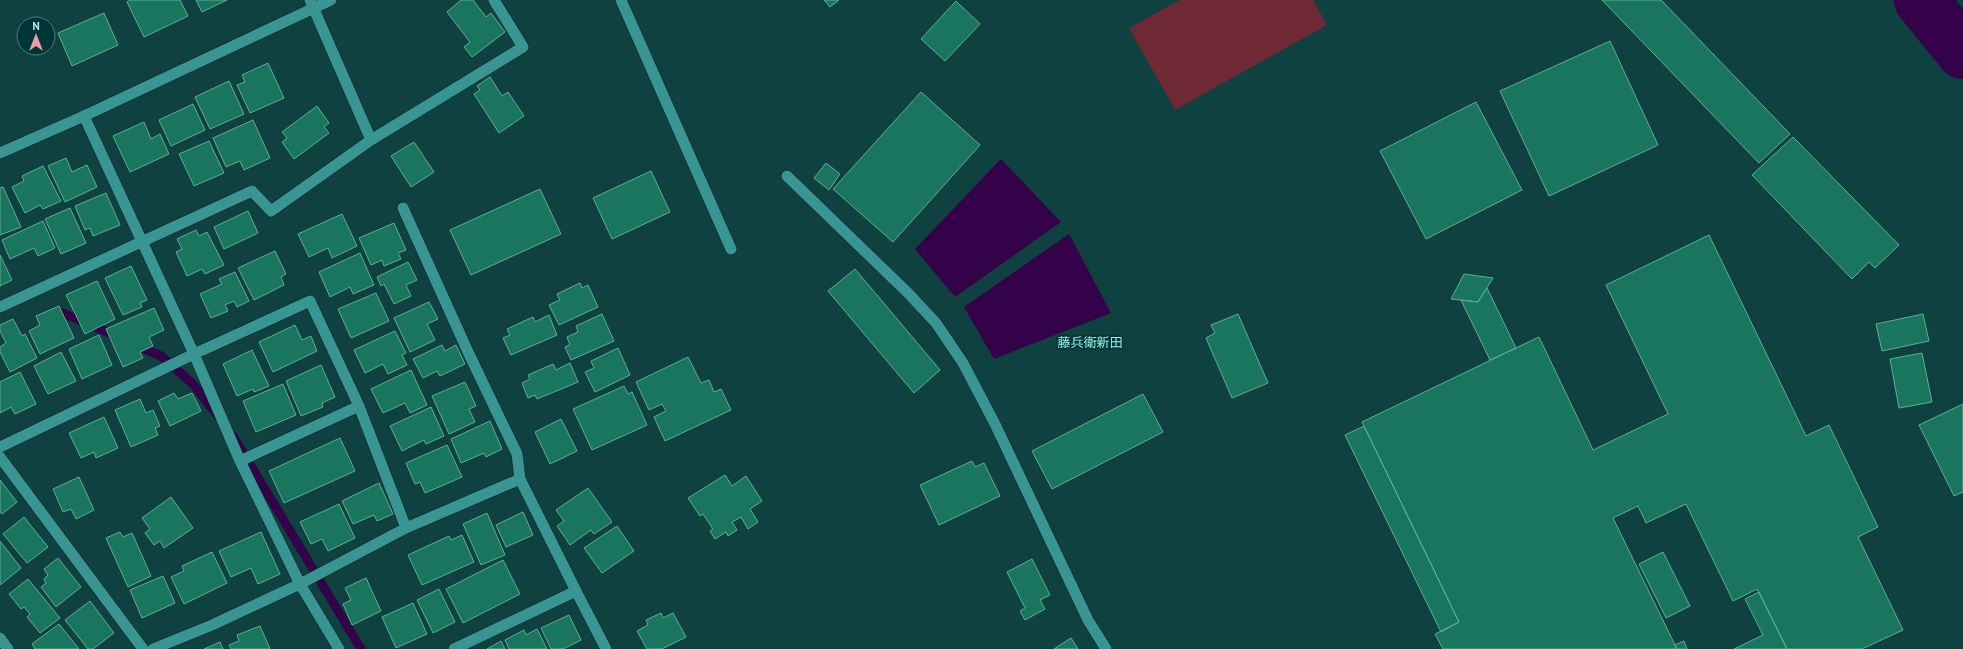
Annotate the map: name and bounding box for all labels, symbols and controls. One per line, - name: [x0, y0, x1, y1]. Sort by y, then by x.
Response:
- north arrow: [16, 16, 56, 56]
- text: N: [32, 19, 40, 33]
- district label: 藤兵衛新田: [1057, 334, 1123, 351]

